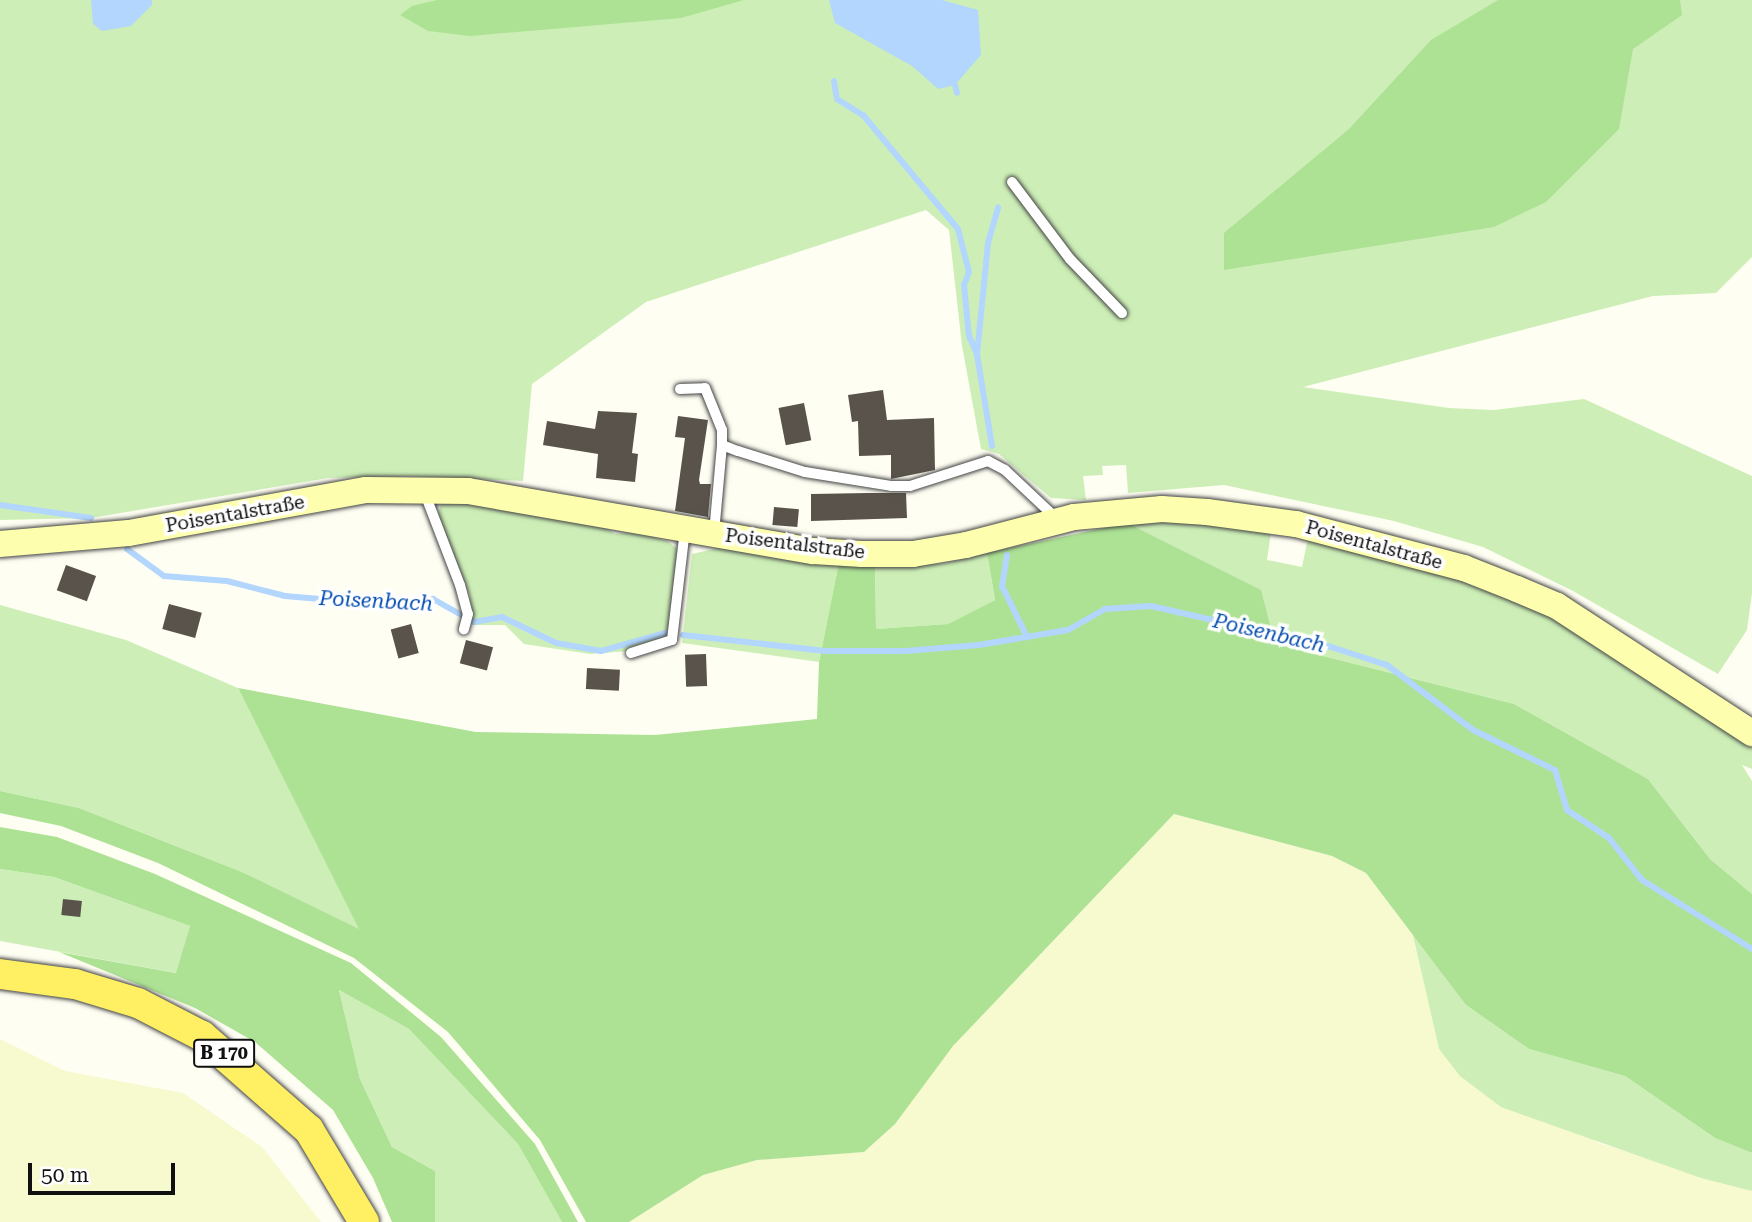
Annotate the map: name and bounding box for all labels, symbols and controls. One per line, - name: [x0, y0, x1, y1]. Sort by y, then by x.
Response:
- street label: Poisentalstraße: [164, 491, 306, 537]
- street label: Poisentalstraße: [1303, 516, 1445, 574]
- street label: Poisentalstraße: [724, 524, 866, 564]
- water label: Poisenbach: [318, 585, 434, 617]
- water label: Poisenbach: [1211, 608, 1327, 658]
- road number: B 170: [192, 1038, 256, 1068]
- scale bar: [32, 1148, 178, 1192]
- text: 50 m: [41, 1163, 89, 1187]

